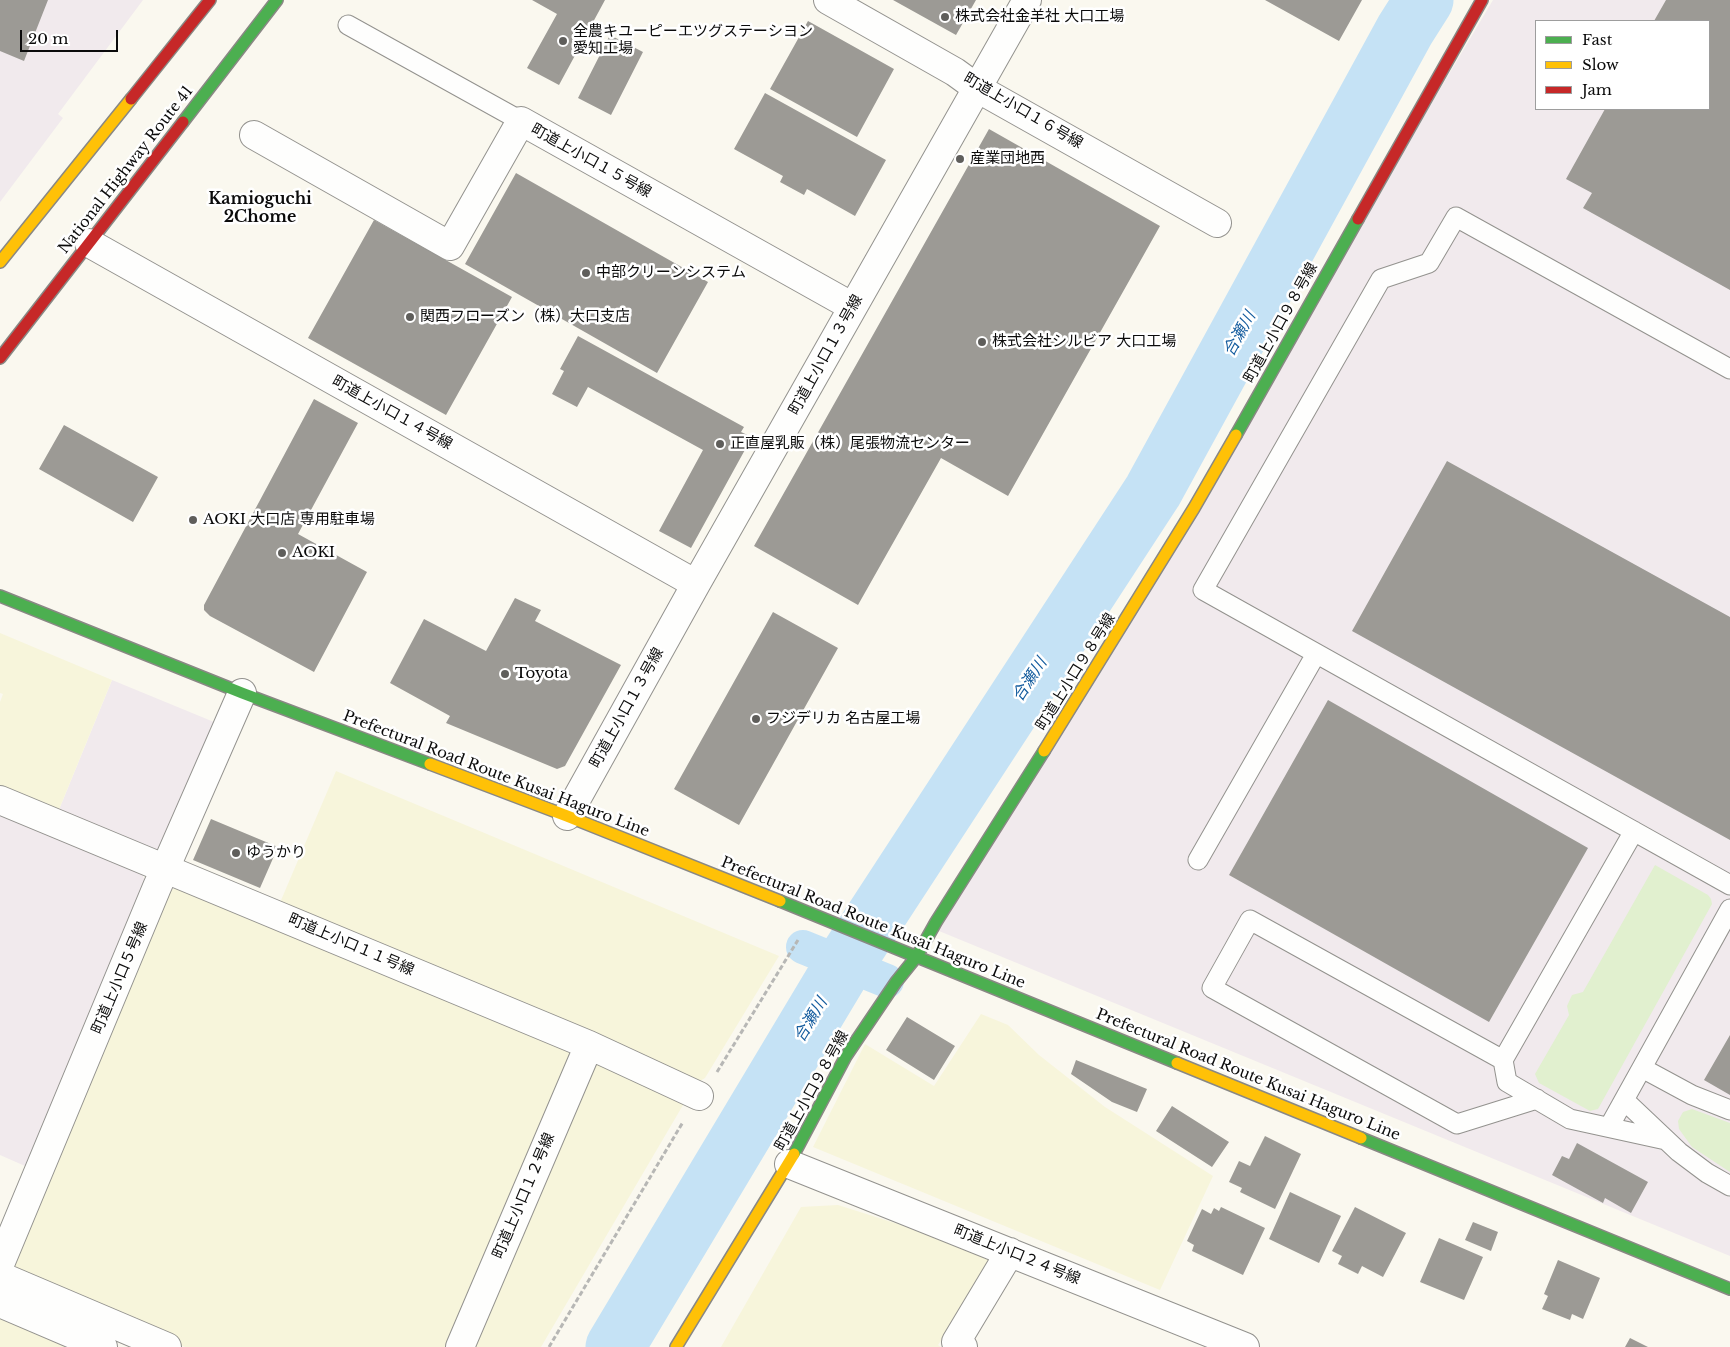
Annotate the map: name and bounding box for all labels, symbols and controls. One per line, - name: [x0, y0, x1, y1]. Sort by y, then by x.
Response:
- place label: 株式会社金羊社 大口工場: [955, 8, 1124, 26]
- marker: 株式会社金羊社 大口工場: [939, 11, 951, 23]
- scale bar: [22, 20, 120, 52]
- legend: [1535, 20, 1710, 110]
- place label: 全農キユーピーエツグステーシヨン 愛知工場: [573, 23, 813, 58]
- text: 20 m: [28, 29, 68, 48]
- text: Fast: [1582, 30, 1612, 49]
- marker: 全農キユーピーエツグステーシヨン 愛知工場: [557, 35, 569, 47]
- text: Slow: [1582, 55, 1619, 74]
- street label: 町道上小口１６号線: [960, 69, 1086, 153]
- text: Jam: [1582, 80, 1612, 99]
- street label: National Highway Route 41: [55, 83, 197, 257]
- street label: 町道上小口１５号線: [528, 120, 654, 202]
- place label: 産業団地西: [970, 150, 1045, 168]
- marker: 産業団地西: [954, 153, 966, 165]
- district label: Kamioguchi 2Chome: [208, 189, 312, 227]
- street label: 町道上小口９８号線: [1240, 260, 1322, 386]
- place label: 中部クリーンシステム: [596, 264, 746, 282]
- marker: 中部クリーンシステム: [580, 267, 592, 279]
- street label: 町道上小口１３号線: [785, 292, 867, 418]
- place label: 関西フローズン（株）大口支店: [420, 308, 630, 326]
- water label: 合瀬川: [1220, 308, 1260, 360]
- marker: 関西フローズン（株）大口支店: [404, 311, 416, 323]
- place label: 株式会社シルビア 大口工場: [992, 333, 1176, 351]
- marker: 株式会社シルビア 大口工場: [976, 336, 988, 348]
- street label: 町道上小口１４号線: [329, 372, 455, 454]
- place label: 正直屋乳販（株）尾張物流センター: [730, 435, 970, 453]
- marker: 正直屋乳販（株）尾張物流センター: [714, 438, 726, 450]
- place label: AOKI 大口店 専用駐車場: [203, 511, 375, 529]
- marker: AOKI 大口店 専用駐車場: [187, 514, 199, 526]
- place label: AOKI: [292, 544, 335, 562]
- marker: AOKI: [276, 547, 288, 559]
- street label: 町道上小口９８号線: [1033, 610, 1119, 734]
- street label: 町道上小口１３号線: [586, 645, 668, 771]
- water label: 合瀬川: [1009, 655, 1051, 705]
- place label: Toyota: [515, 665, 568, 683]
- marker: Toyota: [499, 668, 511, 680]
- street label: Prefectural Road Route Kusai Haguro Line: [340, 707, 652, 841]
- place label: フジデリカ 名古屋工場: [766, 710, 920, 728]
- marker: フジデリカ 名古屋工場: [750, 713, 762, 725]
- place label: ゆうかり: [246, 844, 306, 862]
- marker: ゆうかり: [230, 847, 242, 859]
- street label: Prefectural Road Route Kusai Haguro Line: [718, 853, 1028, 993]
- street label: 町道上小口１１号線: [285, 910, 417, 980]
- street label: 町道上小口５号線: [88, 919, 152, 1037]
- water label: 合瀬川: [790, 994, 832, 1046]
- street label: Prefectural Road Route Kusai Haguro Line: [1093, 1005, 1403, 1145]
- street label: 町道上小口９８号線: [771, 1028, 853, 1154]
- street label: 町道上小口１２号線: [489, 1130, 559, 1262]
- street label: 町道上小口２４号線: [951, 1221, 1083, 1289]

